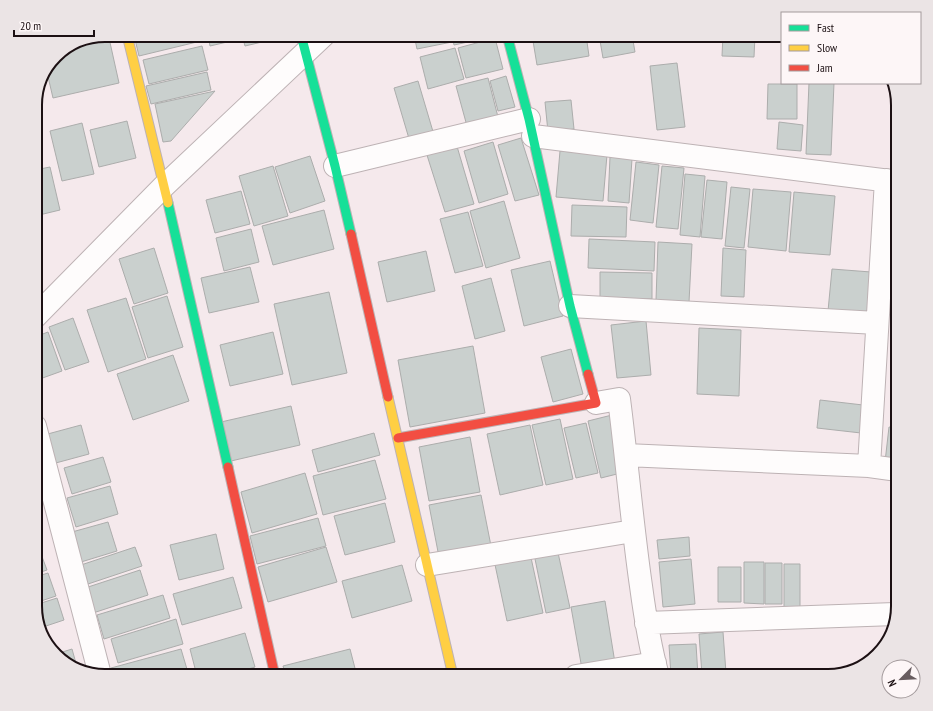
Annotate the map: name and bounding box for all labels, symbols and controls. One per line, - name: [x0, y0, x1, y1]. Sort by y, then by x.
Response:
- scale bar: [14, 12, 94, 38]
- legend: [781, 12, 921, 84]
- text: 20 m: [20, 18, 41, 33]
- text: Fast: [817, 20, 835, 35]
- text: Slow: [817, 40, 838, 55]
- text: Jam: [816, 60, 833, 75]
- north arrow: [881, 659, 921, 699]
- text: N: [884, 677, 899, 689]

